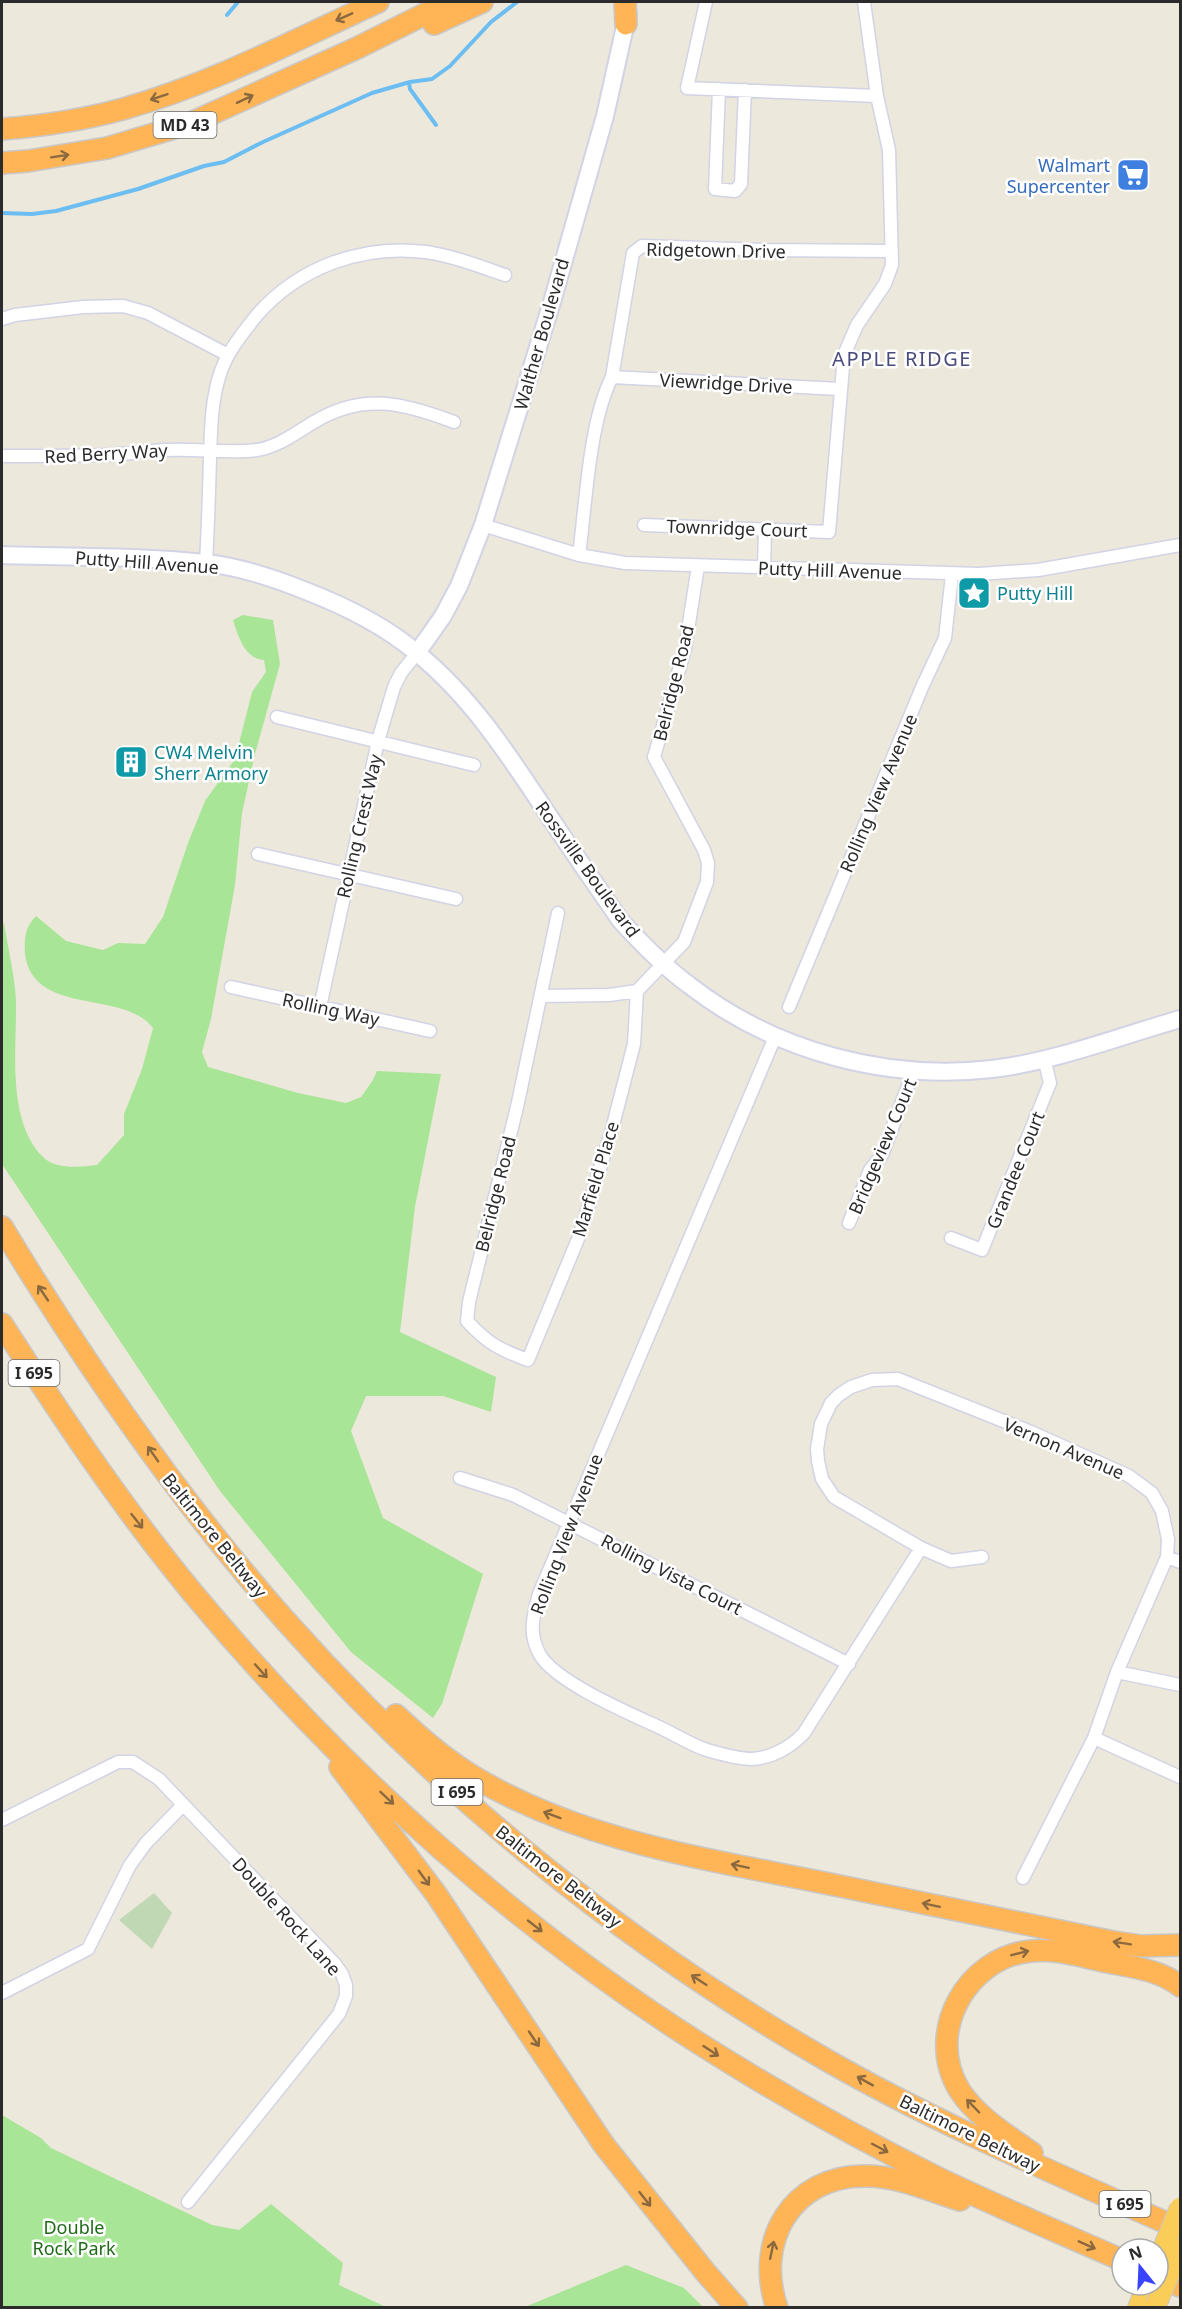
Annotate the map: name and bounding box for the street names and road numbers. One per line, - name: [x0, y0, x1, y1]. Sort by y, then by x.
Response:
- road number: MD 43: [154, 112, 216, 138]
- street label: Ridgetown Drive: [646, 237, 786, 263]
- street label: Walther Boulevard: [508, 255, 574, 413]
- street label: Viewridge Drive: [659, 368, 793, 398]
- street label: Red Berry Way: [44, 438, 169, 468]
- street label: Townridge Court: [666, 514, 808, 542]
- street label: Putty Hill Avenue: [74, 545, 220, 579]
- street label: Putty Hill Avenue: [758, 555, 902, 585]
- street label: Belridge Road: [647, 622, 699, 744]
- street label: Rolling View Avenue: [834, 710, 922, 876]
- street label: Rolling Crest Way: [331, 751, 387, 900]
- street label: Rossville Boulevard: [530, 796, 646, 942]
- street label: Rolling Way: [280, 987, 382, 1031]
- street label: Bridgeview Court: [843, 1074, 922, 1218]
- street label: Grandee Court: [981, 1107, 1050, 1232]
- street label: Marfield Place: [566, 1118, 624, 1240]
- street label: Belridge Road: [469, 1133, 521, 1255]
- road number: I 695: [9, 1360, 60, 1386]
- street label: Vernon Avenue: [1000, 1412, 1128, 1484]
- street label: Rolling View Avenue: [524, 1450, 608, 1618]
- street label: Baltimore Beltway: [157, 1468, 273, 1603]
- street label: Rolling Vista Court: [597, 1528, 747, 1620]
- road number: I 695: [432, 1779, 482, 1805]
- street label: Baltimore Beltway: [491, 1819, 628, 1933]
- street label: Double Rock Lane: [227, 1852, 347, 1980]
- street label: Baltimore Beltway: [896, 2089, 1045, 2178]
- road number: I 695: [1100, 2191, 1150, 2217]

